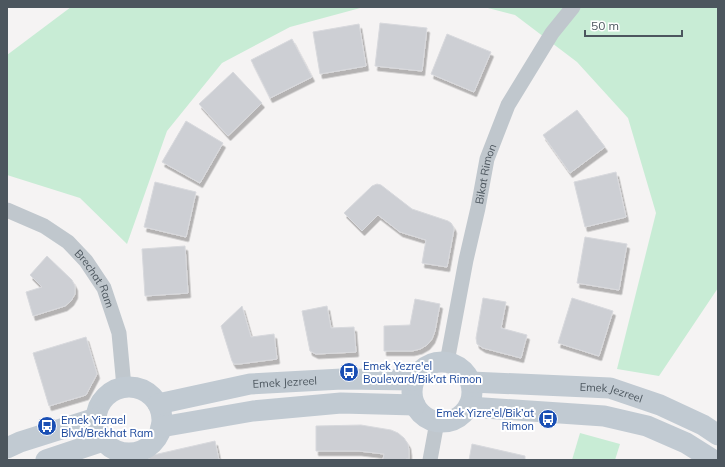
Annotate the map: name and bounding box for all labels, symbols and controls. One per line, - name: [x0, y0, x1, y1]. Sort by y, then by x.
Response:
- scale bar: [585, 12, 682, 38]
- text: 50 m: [591, 18, 619, 33]
- street label: Bikat Rimon: [472, 142, 499, 205]
- street label: Brechat Ram: [72, 246, 117, 310]
- place label: Emek Yezre'el Boulevard/Bik'at Rimon: [363, 359, 482, 386]
- bus stop icon: Emek Yezre'el Boulevard/Bik'at Rimon: [338, 361, 360, 383]
- street label: Emek Jezreel: [252, 373, 317, 391]
- street label: Emek Jezreel: [579, 380, 645, 406]
- place label: Emek Yizre’el/Bik’at Rimon: [436, 406, 534, 433]
- bus stop icon: Emek Yizre’el/Bik’at Rimon: [537, 408, 559, 430]
- place label: Emek Yizrael Blvd/Brekhat Ram: [61, 413, 153, 440]
- bus stop icon: Emek Yizrael Blvd/Brekhat Ram: [36, 415, 58, 437]

